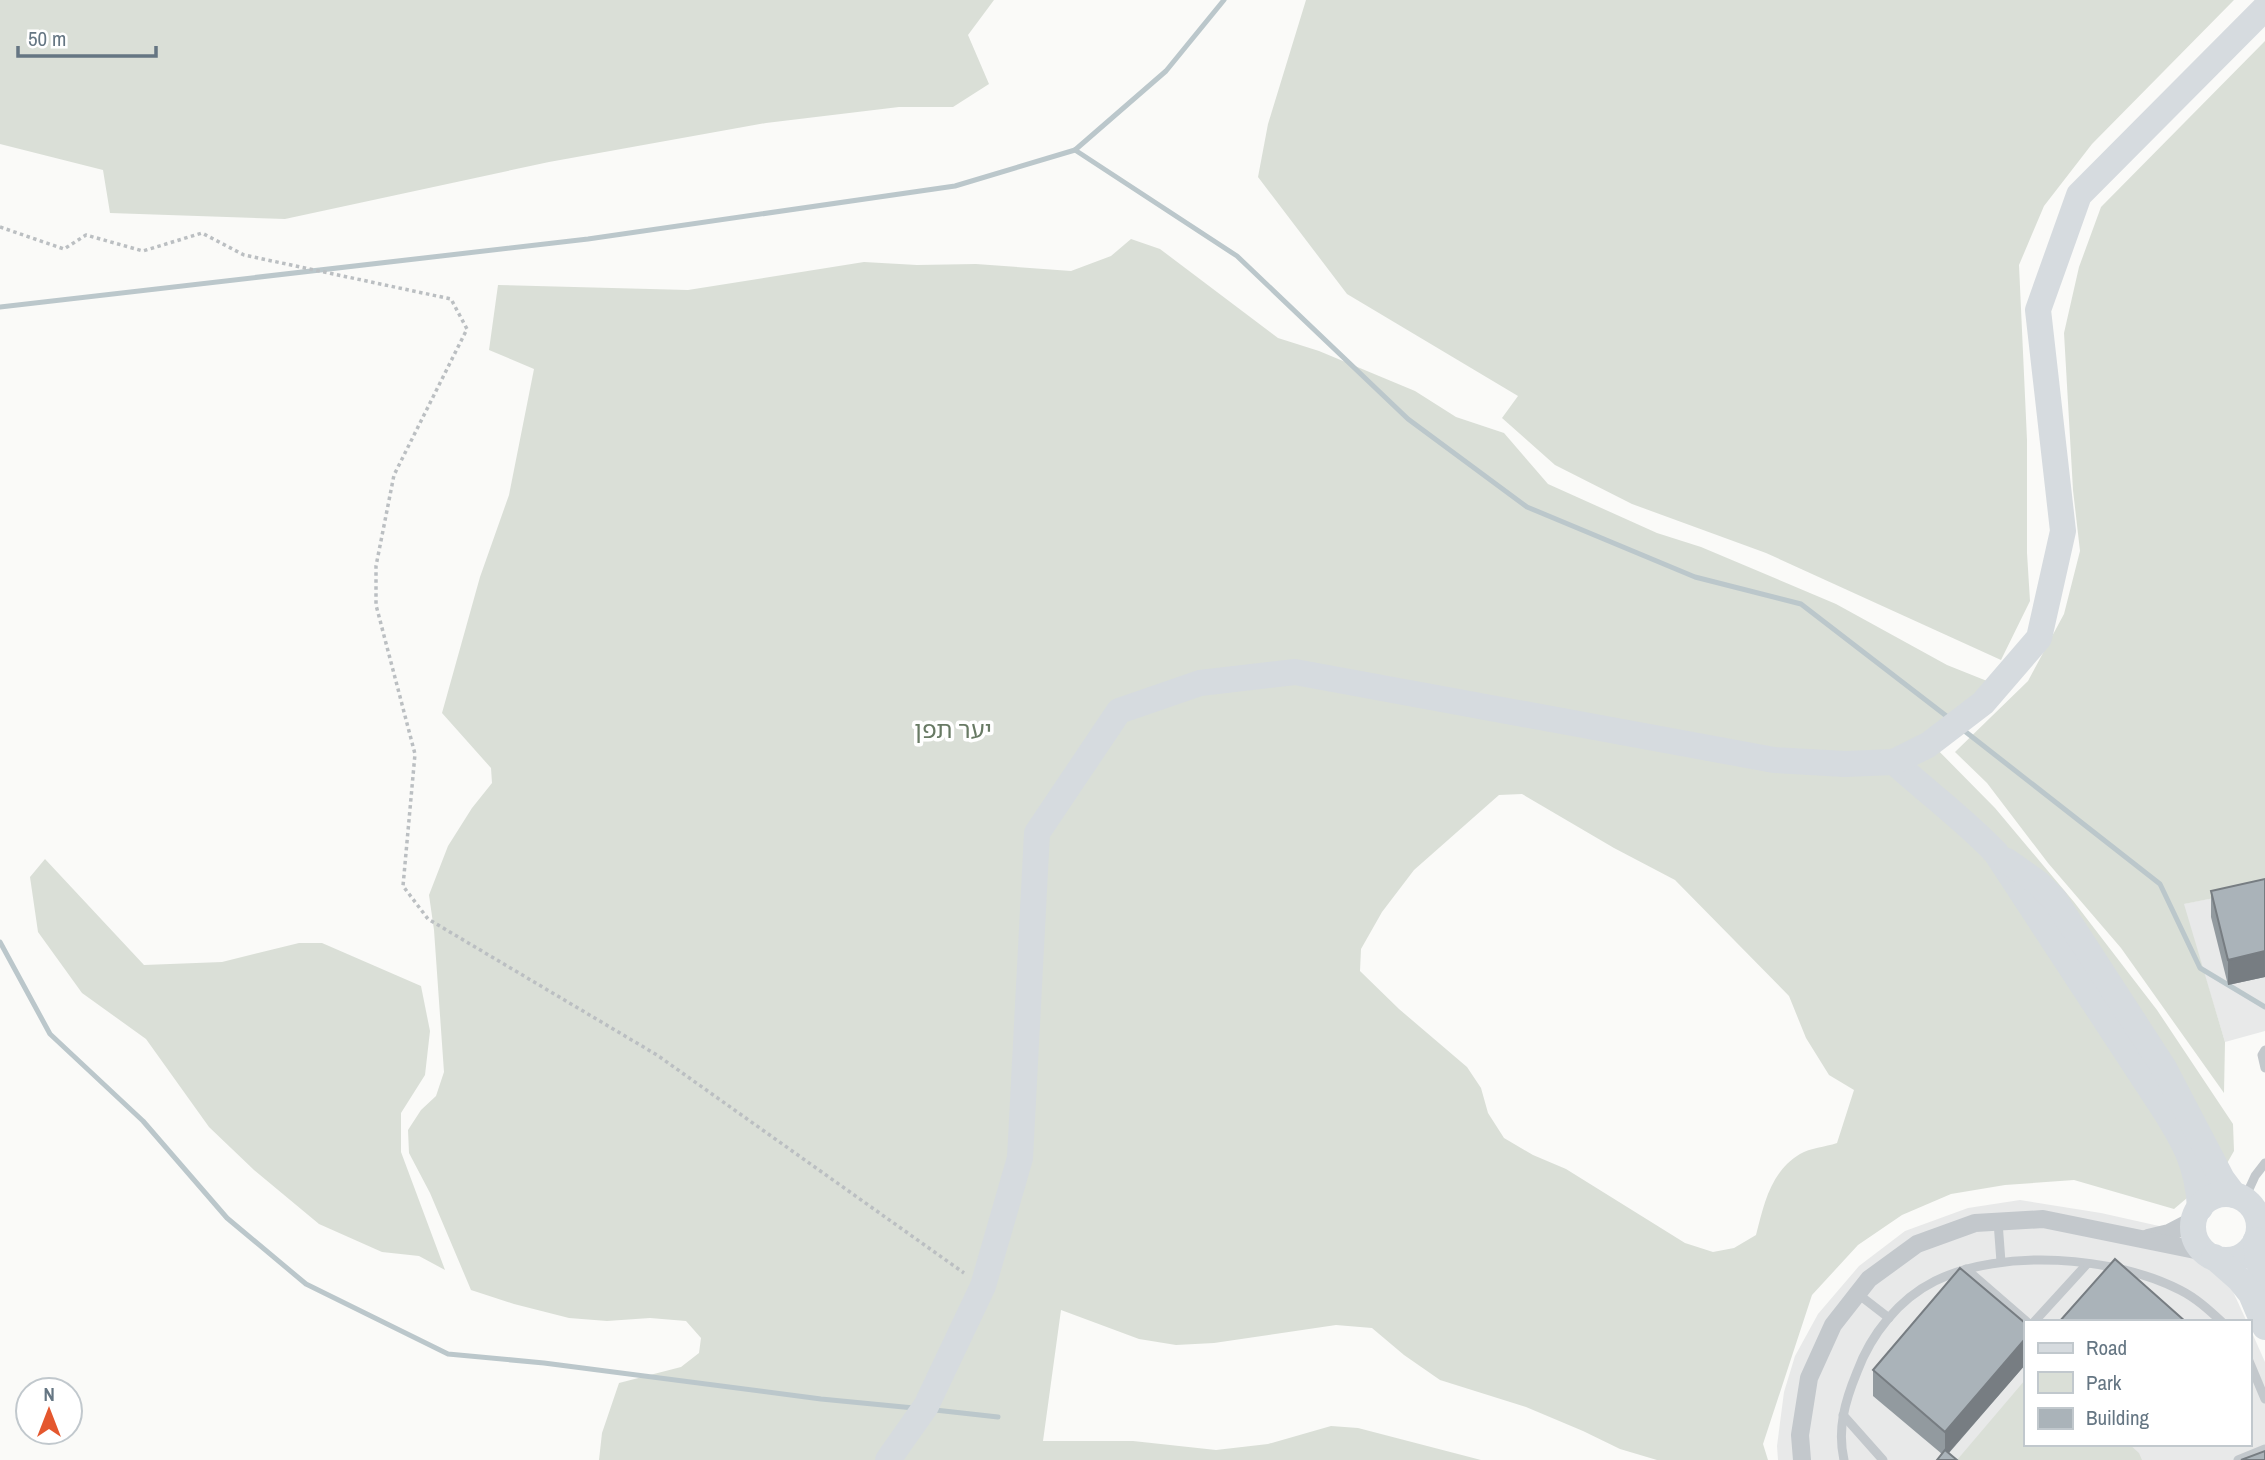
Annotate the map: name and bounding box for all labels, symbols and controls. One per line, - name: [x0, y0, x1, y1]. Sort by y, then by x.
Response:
- scale bar: [18, 14, 156, 58]
- text: 50 m: [28, 24, 66, 53]
- park label: יער תפן: [914, 713, 992, 745]
- legend: [2024, 1320, 2251, 1446]
- text: Road: [2086, 1333, 2127, 1362]
- text: Park: [2086, 1368, 2122, 1397]
- north arrow: [14, 1376, 84, 1446]
- text: N: [43, 1381, 55, 1407]
- text: Building: [2086, 1403, 2150, 1432]

